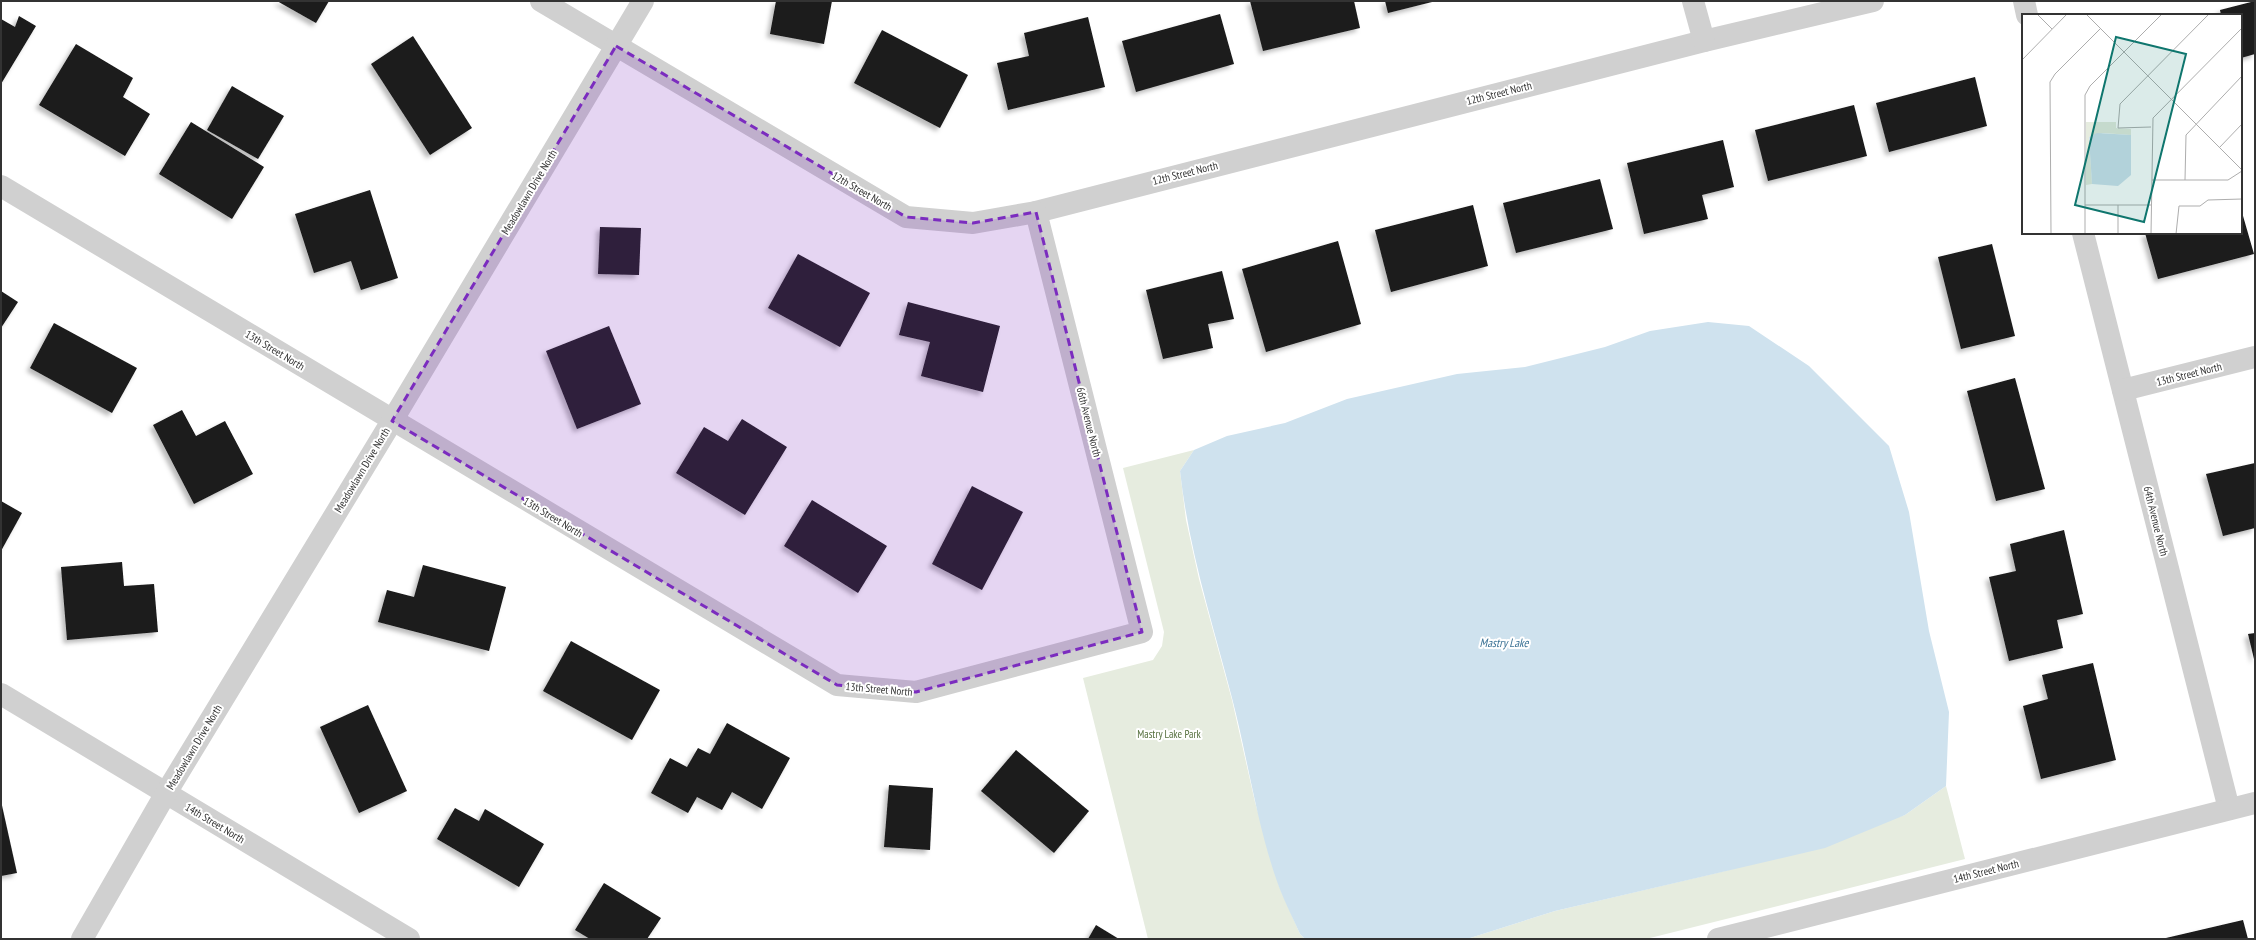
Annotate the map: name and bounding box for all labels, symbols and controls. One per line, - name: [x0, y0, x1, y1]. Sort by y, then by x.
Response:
- inset map: [2022, 14, 2242, 234]
- street label: 12th Street North: [1465, 78, 1533, 108]
- street label: Meadowlawn Drive North: [498, 147, 560, 237]
- street label: 12th Street North: [1151, 158, 1219, 188]
- street label: 12th Street North: [829, 168, 895, 214]
- street label: 13th Street North: [243, 327, 307, 373]
- street label: 13th Street North: [2155, 359, 2223, 389]
- street label: 66th Avenue North: [1074, 385, 1105, 459]
- street label: Meadowlawn Drive North: [331, 425, 393, 515]
- street label: 64th Avenue North: [2141, 484, 2172, 558]
- street label: 13th Street North: [521, 494, 585, 540]
- water label: Mastry Lake: [1480, 635, 1529, 650]
- street label: 13th Street North: [845, 679, 913, 699]
- street label: Meadowlawn Drive North: [163, 702, 225, 792]
- park label: Mastry Lake Park: [1137, 727, 1201, 741]
- street label: 14th Street North: [183, 800, 247, 846]
- street label: 14th Street North: [1952, 856, 2020, 886]

